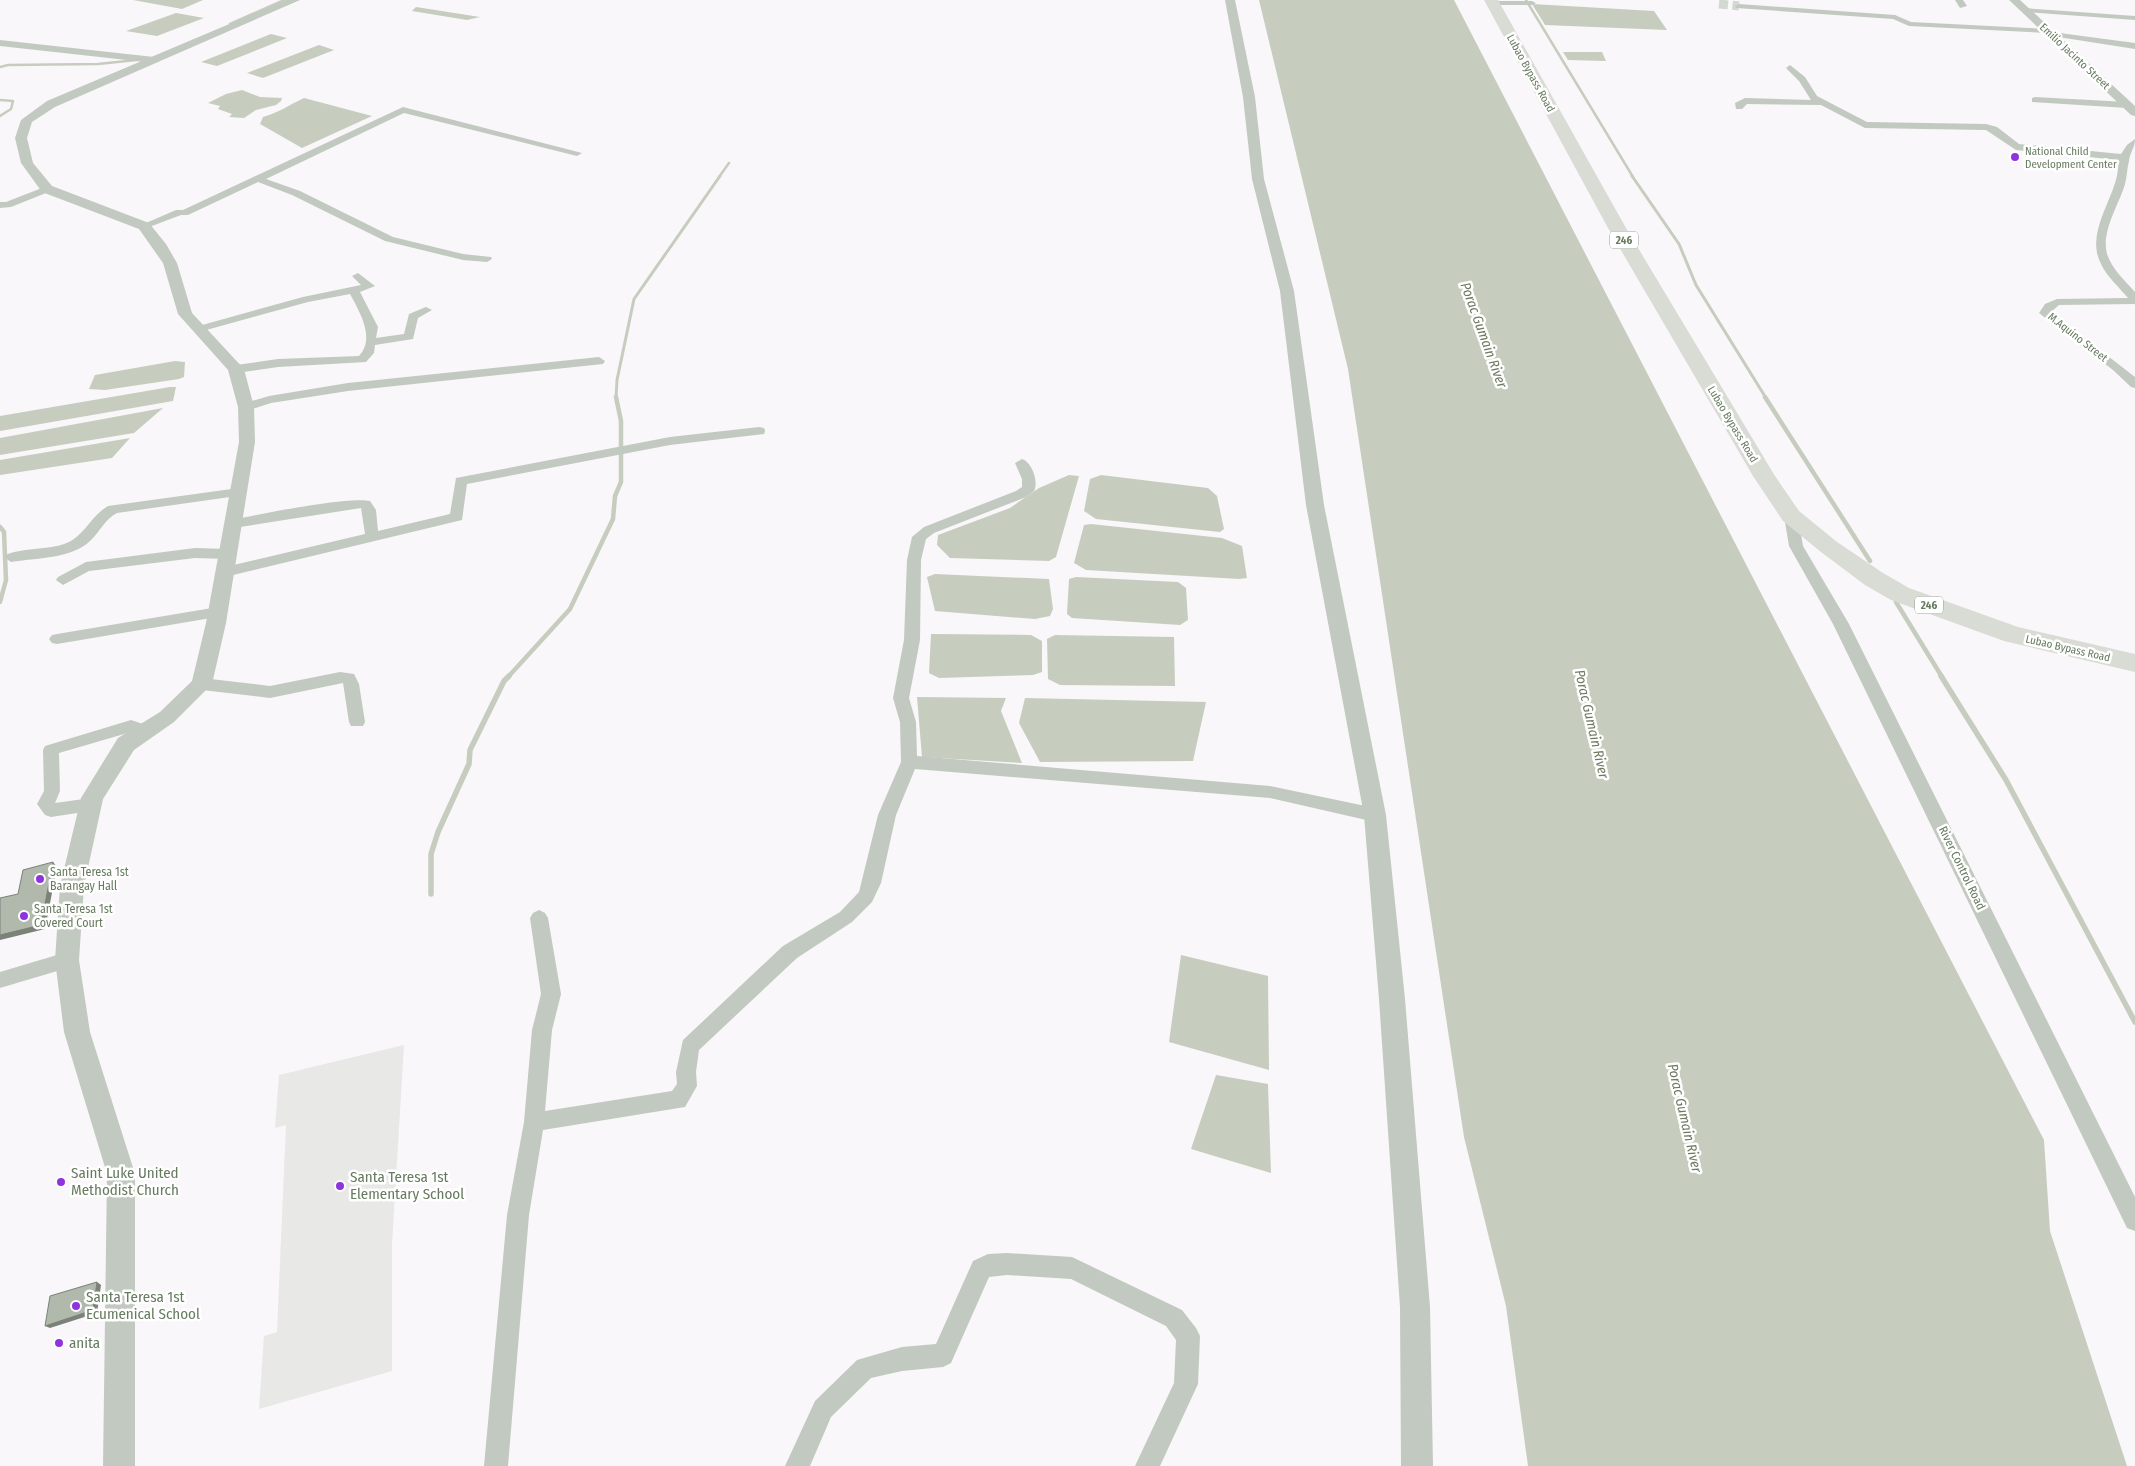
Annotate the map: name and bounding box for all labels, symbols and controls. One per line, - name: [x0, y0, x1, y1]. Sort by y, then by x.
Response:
- street label: Emilio Jacinto Street: [2037, 21, 2113, 92]
- street label: Lubao Bypass Road: [1504, 32, 1557, 114]
- place label: National Child Development Center: [2025, 145, 2117, 171]
- marker: National Child Development Center: [2009, 151, 2021, 163]
- road number: 246: [1610, 232, 1638, 248]
- water label: Porac Gumain River: [1457, 280, 1511, 391]
- street label: M.Aquino Street: [2045, 310, 2110, 365]
- street label: Lubao Bypass Road: [1705, 384, 1760, 465]
- road number: 246: [1915, 596, 1943, 614]
- street label: Lubao Bypass Road: [2024, 632, 2112, 665]
- water label: Porac Gumain River: [1571, 668, 1613, 781]
- street label: River Control Road: [1936, 824, 1988, 912]
- place label: Santa Teresa 1st Barangay Hall: [50, 865, 129, 893]
- marker: Santa Teresa 1st Barangay Hall: [34, 873, 46, 885]
- place label: Santa Teresa 1st Covered Court: [34, 902, 113, 930]
- marker: Santa Teresa 1st Covered Court: [18, 910, 30, 922]
- water label: Porac Gumain River: [1664, 1062, 1706, 1175]
- place label: Saint Luke United Methodist Church: [71, 1164, 179, 1199]
- place label: Santa Teresa 1st Elementary School: [350, 1168, 464, 1203]
- marker: Saint Luke United Methodist Church: [55, 1176, 67, 1188]
- marker: Santa Teresa 1st Elementary School: [334, 1180, 346, 1192]
- place label: Santa Teresa 1st Ecumenical School: [86, 1288, 200, 1323]
- marker: Santa Teresa 1st Ecumenical School: [70, 1300, 82, 1312]
- place label: anita: [69, 1334, 100, 1352]
- marker: anita: [53, 1337, 65, 1349]

